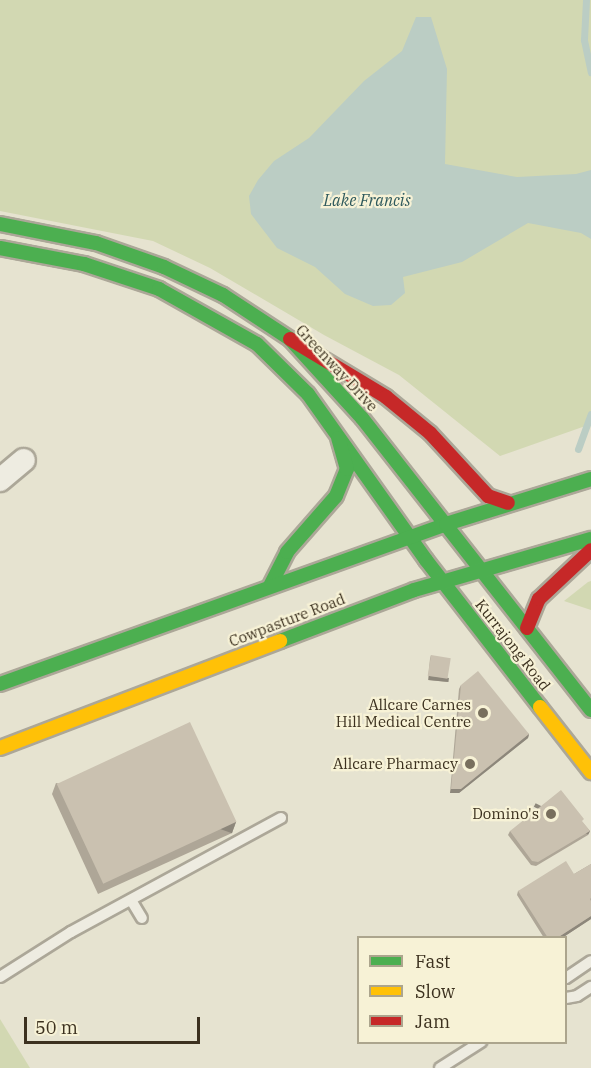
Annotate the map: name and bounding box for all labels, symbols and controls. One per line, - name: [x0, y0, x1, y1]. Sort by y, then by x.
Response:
- water label: Lake Francis: [323, 190, 411, 210]
- street label: Greenway Drive: [292, 321, 382, 415]
- street label: Cowpasture Road: [226, 590, 348, 650]
- street label: Kurrajong Road: [472, 596, 554, 694]
- place label: Allcare Carnes Hill Medical Centre: [336, 695, 471, 730]
- marker: Allcare Carnes Hill Medical Centre: [476, 706, 490, 720]
- place label: Allcare Pharmacy: [333, 755, 458, 773]
- marker: Allcare Pharmacy: [463, 757, 477, 771]
- place label: Domino's: [472, 805, 539, 823]
- marker: Domino's: [544, 807, 558, 821]
- legend: [357, 936, 567, 1044]
- text: Fast: [415, 950, 450, 973]
- text: Slow: [415, 980, 455, 1003]
- scale bar: [27, 1005, 202, 1043]
- text: Jam: [415, 1010, 450, 1033]
- text: 50 m: [35, 1016, 78, 1039]

